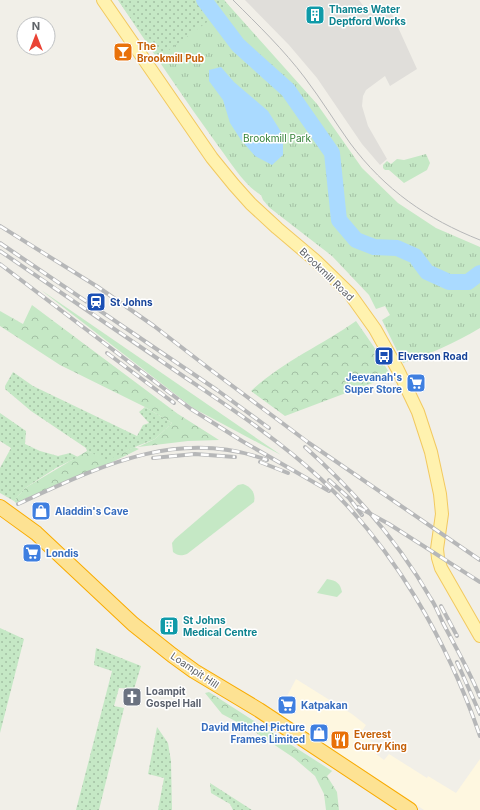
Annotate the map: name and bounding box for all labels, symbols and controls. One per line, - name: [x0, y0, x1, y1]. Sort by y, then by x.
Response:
- place label: Thames Water Deptford Works: [329, 3, 406, 27]
- building icon: Thames Water Deptford Works: [304, 4, 326, 26]
- north arrow: [16, 16, 56, 56]
- text: N: [32, 19, 40, 33]
- place label: The Brookmill Pub: [137, 40, 204, 64]
- bar icon: The Brookmill Pub: [112, 41, 134, 63]
- park label: Brookmill Park: [243, 132, 311, 144]
- street label: Brookmill Road: [297, 245, 357, 303]
- station icon: St Johns: [85, 291, 107, 313]
- place label: St Johns: [110, 296, 153, 308]
- bus stop icon: Elverson Road: [373, 345, 395, 367]
- place label: Elverson Road: [398, 350, 468, 362]
- place label: Jeevanah's Super Store: [344, 371, 402, 395]
- supermarket icon: Jeevanah's Super Store: [405, 372, 427, 394]
- shop icon: Aladdin's Cave: [30, 500, 52, 522]
- place label: Aladdin's Cave: [55, 505, 128, 517]
- supermarket icon: Londis: [21, 542, 43, 564]
- place label: Londis: [46, 547, 79, 559]
- place label: St Johns Medical Centre: [183, 614, 257, 638]
- building icon: St Johns Medical Centre: [158, 615, 180, 637]
- street label: Loampit Hill: [169, 650, 221, 690]
- place label: Loampit Gospel Hall: [146, 685, 202, 709]
- church icon: Loampit Gospel Hall: [121, 686, 143, 708]
- supermarket icon: Katpakan: [276, 694, 298, 716]
- place label: Katpakan: [301, 699, 348, 711]
- place label: David Mitchel Picture Frames Limited: [201, 721, 305, 745]
- shop icon: David Mitchel Picture Frames Limited: [308, 722, 330, 744]
- place label: Everest Curry King: [354, 728, 407, 753]
- restaurant icon: Everest Curry King: [329, 729, 351, 751]

